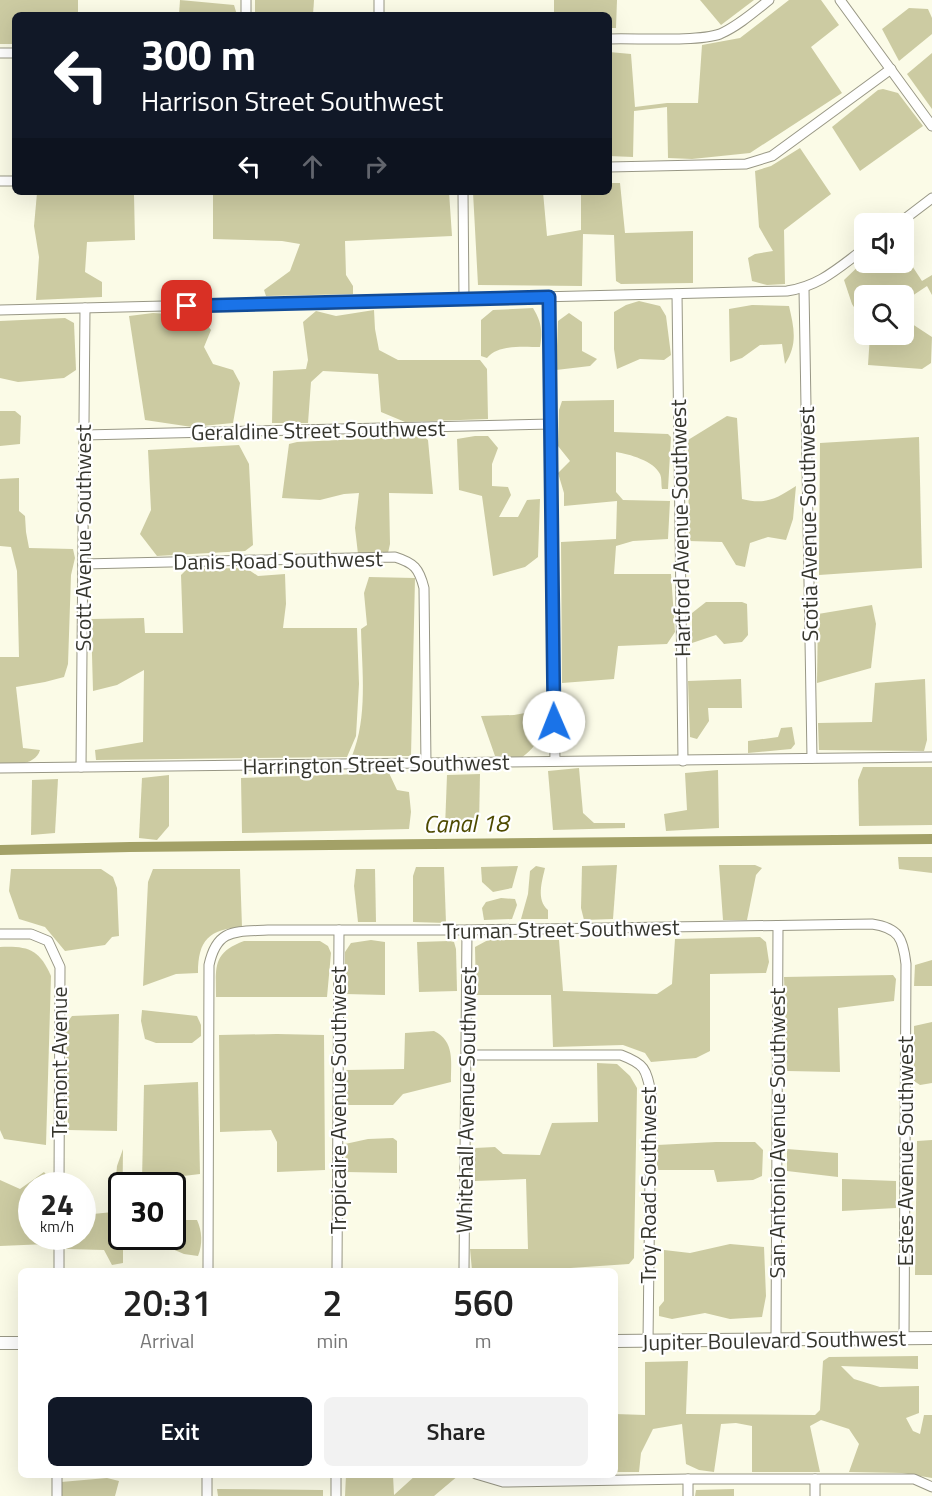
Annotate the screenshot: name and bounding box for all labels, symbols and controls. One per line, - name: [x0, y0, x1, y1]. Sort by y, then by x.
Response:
- text: 300 m: [141, 22, 256, 86]
- icon: left: [42, 36, 120, 114]
- text: Harrison Street Southwest: [141, 80, 443, 121]
- icon: left: [233, 150, 266, 183]
- icon: ahead: [296, 150, 329, 183]
- icon: right: [359, 150, 392, 183]
- map controls: [854, 213, 914, 345]
- button: sound: [854, 213, 914, 273]
- pin: [161, 280, 212, 331]
- button: search: [854, 285, 914, 345]
- icon: arrive: [170, 289, 203, 322]
- street label: Hartford Avenue Southwest: [661, 399, 699, 657]
- street label: Scotia Avenue Southwest: [789, 406, 827, 642]
- street label: Geraldine Street Southwest: [190, 411, 446, 449]
- street label: Scott Avenue Southwest: [66, 424, 100, 652]
- street label: Danis Road Southwest: [173, 541, 383, 579]
- position arrow: [522, 690, 586, 754]
- street label: Harrington Street Southwest: [242, 745, 510, 783]
- water label: Canal 18: [423, 804, 511, 842]
- street label: Truman Street Southwest: [442, 910, 680, 948]
- street label: Tropicaire Avenue Southwest: [321, 966, 355, 1234]
- street label: Whitehall Avenue Southwest: [447, 966, 485, 1234]
- street label: Tremont Avenue: [42, 986, 76, 1138]
- street label: San Antonio Avenue Southwest: [760, 987, 794, 1278]
- street label: Estes Avenue Southwest: [888, 1036, 922, 1266]
- street label: Troy Road Southwest: [631, 1086, 665, 1283]
- speed limit sign: 30: [108, 1172, 186, 1250]
- text: 24: [40, 1181, 74, 1227]
- text: km/h: [40, 1215, 74, 1238]
- text: 20:31: [123, 1275, 212, 1330]
- text: 2: [322, 1275, 342, 1330]
- text: 560: [453, 1275, 513, 1330]
- street label: Jupiter Boulevard Southwest: [642, 1321, 907, 1359]
- text: Arrival: [140, 1325, 194, 1356]
- text: min: [316, 1325, 348, 1356]
- text: m: [475, 1325, 491, 1356]
- button: Exit: [48, 1397, 312, 1466]
- button: Share: [324, 1397, 588, 1466]

